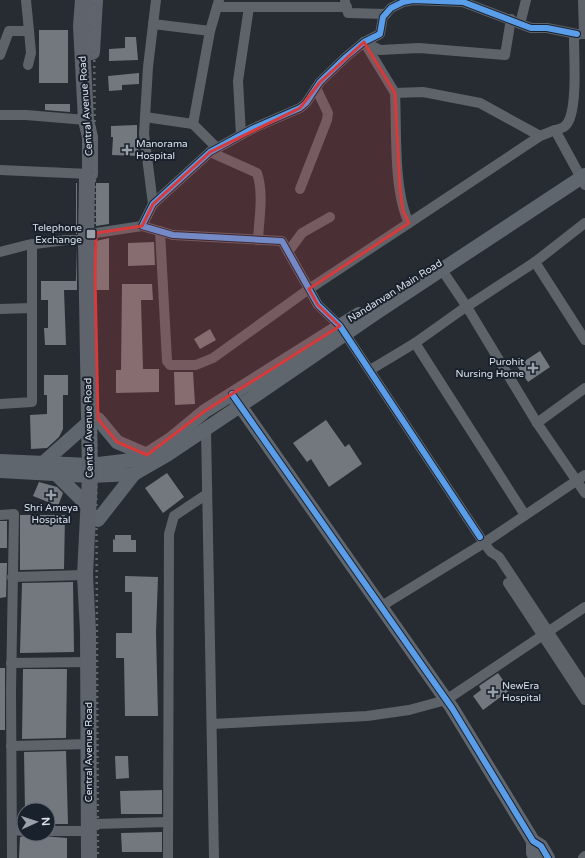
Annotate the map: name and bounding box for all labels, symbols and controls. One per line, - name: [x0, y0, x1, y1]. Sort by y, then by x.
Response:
- street label: Central Avenue Road: [77, 56, 95, 156]
- place label: Manorama Hospital: [136, 138, 188, 162]
- marker: Manorama Hospital: [121, 144, 133, 156]
- place label: Telephone Exchange: [33, 222, 82, 246]
- marker: Telephone Exchange: [85, 228, 97, 240]
- street label: Nandanvan Main Road: [346, 257, 444, 325]
- place label: Purohit Nursing Home: [456, 356, 524, 380]
- marker: Purohit Nursing Home: [527, 362, 539, 374]
- street label: Central Avenue Road: [82, 378, 96, 478]
- marker: Shri Ameya Hospital: [45, 489, 57, 501]
- place label: Shri Ameya Hospital: [24, 502, 78, 526]
- place label: NewEra Hospital: [502, 680, 541, 704]
- marker: NewEra Hospital: [487, 686, 499, 698]
- street label: Central Avenue Road: [83, 702, 95, 802]
- north arrow: [16, 802, 56, 842]
- text: N: [39, 817, 52, 826]

